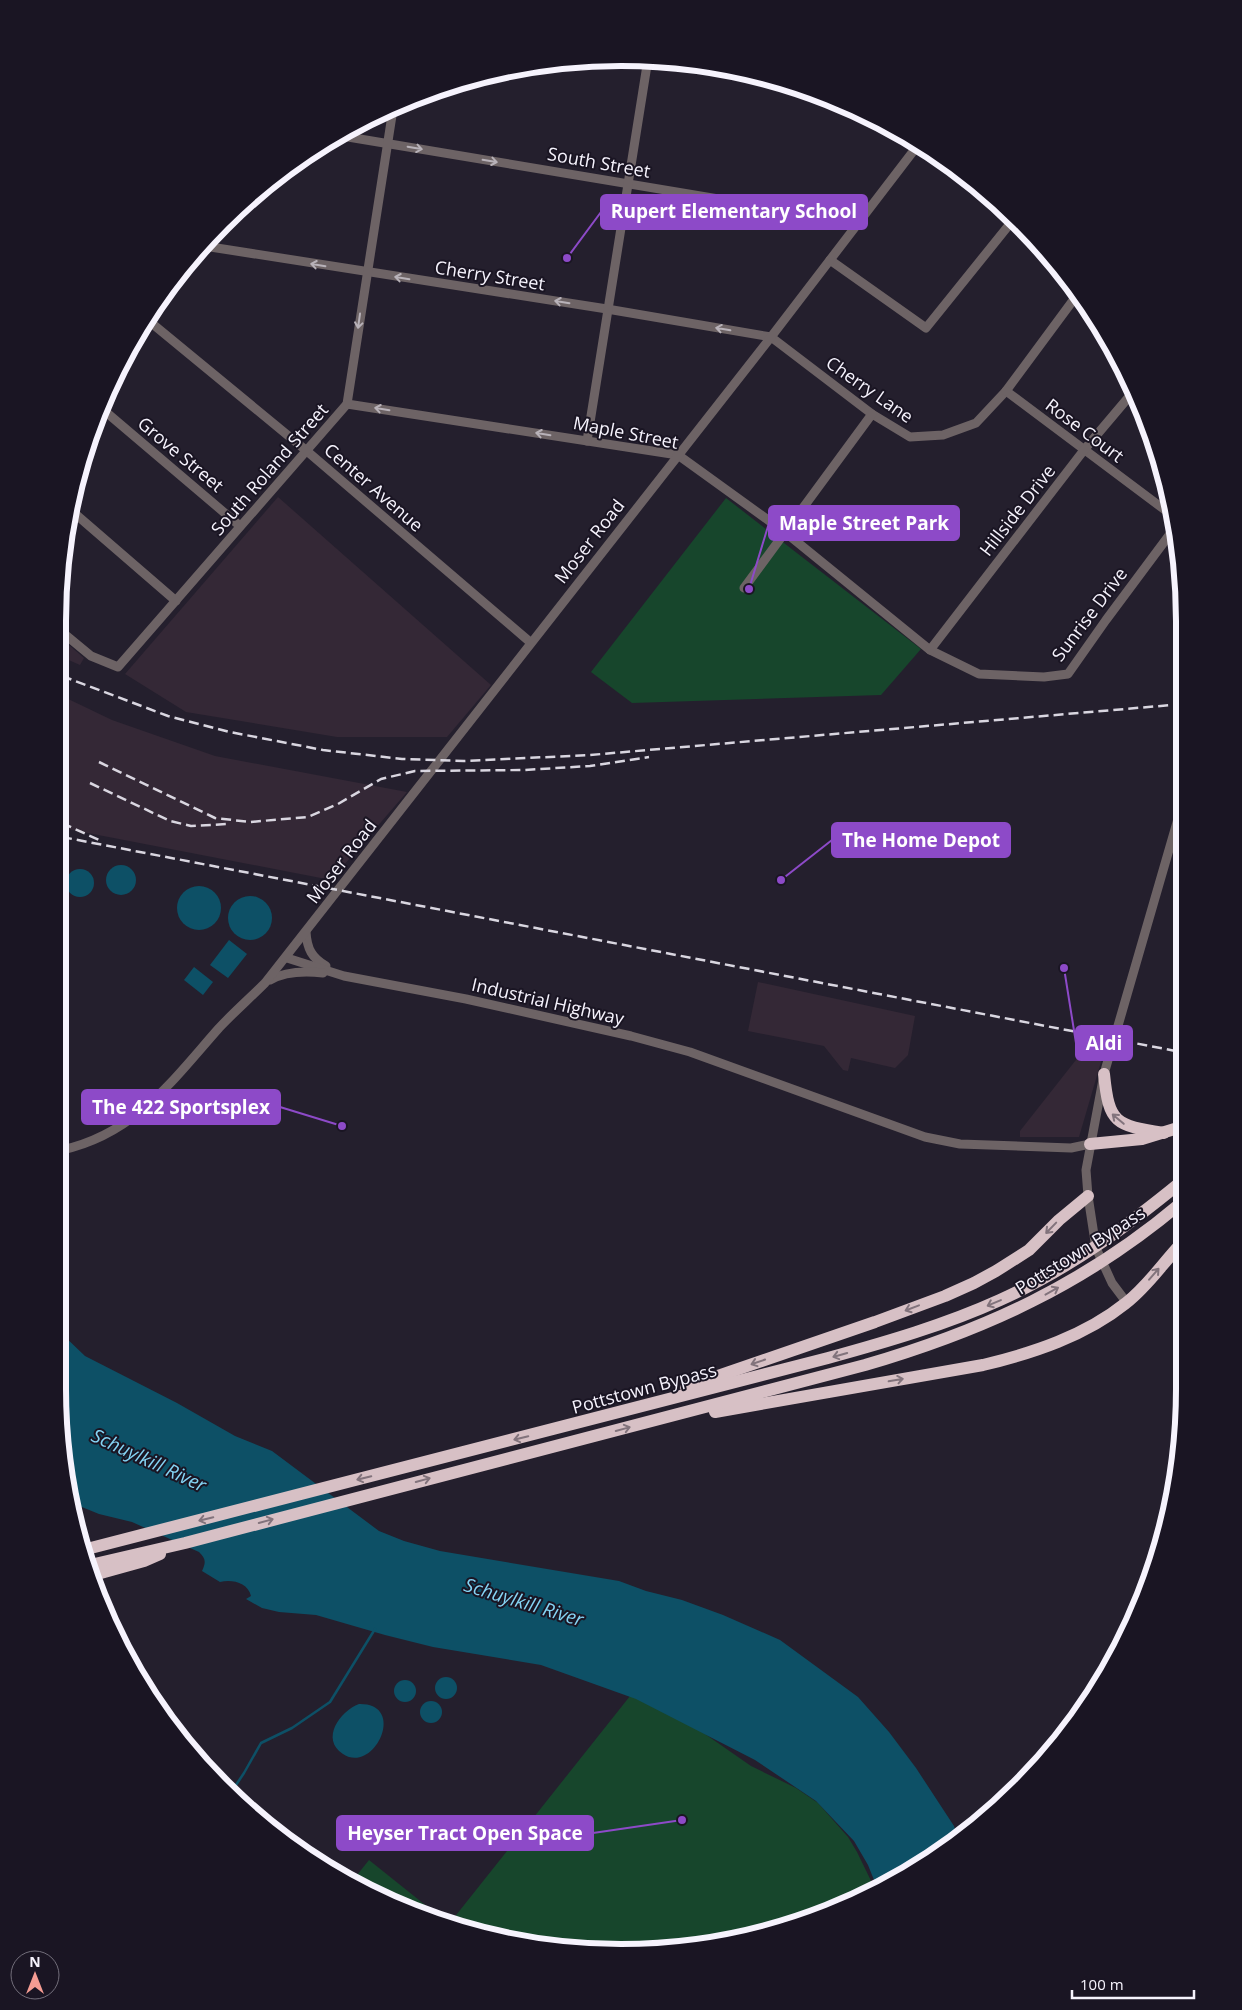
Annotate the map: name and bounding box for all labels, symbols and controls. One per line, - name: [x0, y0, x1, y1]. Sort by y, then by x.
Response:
- street label: South Street: [546, 141, 652, 183]
- one-way arrow: [406, 143, 422, 153]
- one-way arrow: [482, 156, 498, 166]
- callout: Rupert Elementary School: [601, 195, 867, 229]
- text: Rupert Elementary School: [611, 198, 857, 224]
- street label: Cherry Street: [433, 254, 547, 296]
- one-way arrow: [310, 259, 326, 269]
- one-way arrow: [394, 272, 410, 282]
- one-way arrow: [555, 297, 571, 307]
- one-way arrow: [354, 312, 364, 328]
- one-way arrow: [715, 323, 731, 333]
- street label: Cherry Lane: [822, 350, 918, 428]
- street label: Rose Court: [1041, 393, 1129, 467]
- street label: South Roland Street: [205, 398, 333, 540]
- one-way arrow: [375, 404, 391, 414]
- street label: Maple Street: [571, 410, 681, 454]
- street label: Grove Street: [133, 411, 229, 497]
- one-way arrow: [535, 429, 551, 439]
- street label: Center Avenue: [319, 437, 429, 537]
- street label: Hillside Drive: [974, 459, 1060, 561]
- street label: Moser Road: [549, 494, 629, 588]
- callout: Maple Street Park: [769, 506, 959, 540]
- text: Maple Street Park: [779, 510, 949, 536]
- street label: Sunrise Drive: [1046, 562, 1132, 666]
- street label: Moser Road: [301, 814, 381, 908]
- callout: The Home Depot: [832, 823, 1010, 857]
- text: The Home Depot: [842, 827, 1000, 853]
- street label: Industrial Highway: [469, 972, 628, 1030]
- callout: Aldi: [1076, 1026, 1132, 1060]
- text: Aldi: [1086, 1030, 1122, 1056]
- callout: The 422 Sportsplex: [82, 1090, 280, 1124]
- text: The 422 Sportsplex: [92, 1094, 270, 1120]
- one-way arrow: [1112, 1114, 1125, 1125]
- street label: Pottstown Bypass: [1011, 1200, 1149, 1300]
- one-way arrow: [1045, 1222, 1057, 1235]
- one-way arrow: [1148, 1268, 1159, 1281]
- one-way arrow: [1045, 1286, 1060, 1296]
- one-way arrow: [987, 1298, 1002, 1308]
- one-way arrow: [905, 1304, 920, 1313]
- one-way arrow: [832, 1350, 848, 1360]
- street label: Pottstown Bypass: [569, 1357, 719, 1419]
- one-way arrow: [751, 1358, 767, 1367]
- one-way arrow: [887, 1374, 903, 1384]
- water label: Schuylkill River: [87, 1422, 212, 1499]
- one-way arrow: [615, 1423, 631, 1433]
- one-way arrow: [514, 1433, 530, 1443]
- one-way arrow: [356, 1474, 372, 1483]
- one-way arrow: [415, 1474, 431, 1484]
- one-way arrow: [199, 1514, 215, 1524]
- one-way arrow: [258, 1516, 274, 1525]
- water label: Schuylkill River: [461, 1571, 588, 1633]
- callout: Heyser Tract Open Space: [337, 1816, 593, 1850]
- text: Heyser Tract Open Space: [347, 1820, 583, 1846]
- north arrow: [10, 1950, 60, 2000]
- text: N: [29, 1952, 41, 1971]
- scale bar: [1072, 1968, 1194, 2000]
- text: 100 m: [1080, 1974, 1124, 1994]

